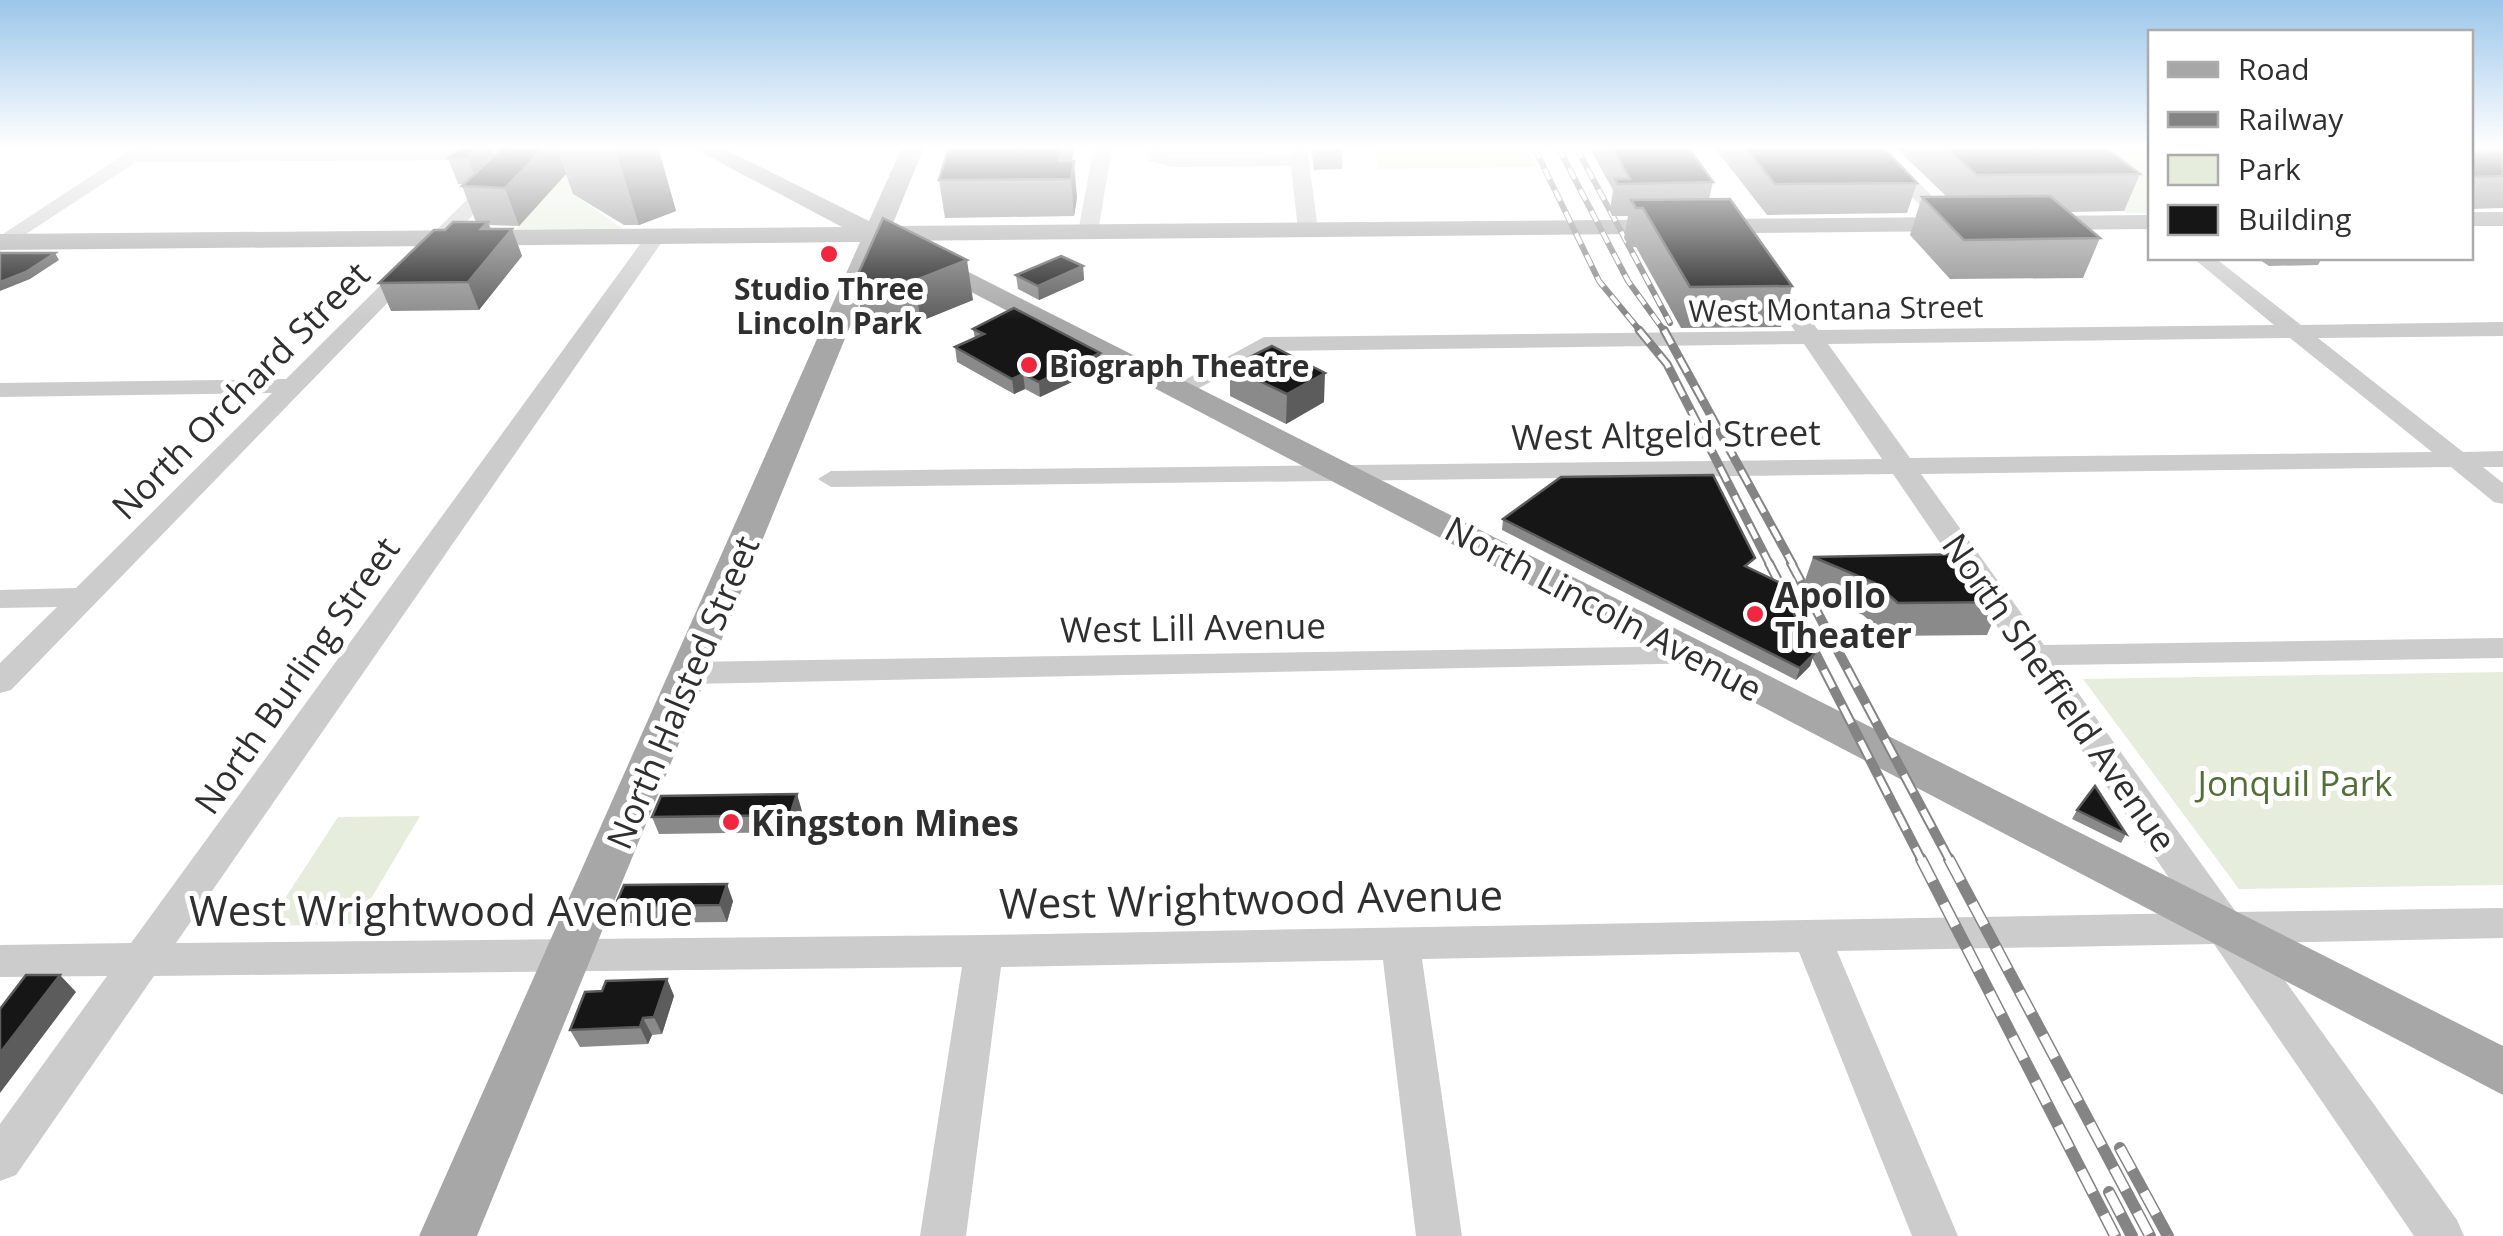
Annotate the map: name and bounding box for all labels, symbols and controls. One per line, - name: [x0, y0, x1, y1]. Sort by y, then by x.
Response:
- legend: [2148, 30, 2473, 260]
- text: Road: [2238, 48, 2310, 89]
- text: Railway: [2238, 98, 2344, 139]
- text: Park: [2238, 148, 2301, 189]
- text: Building: [2238, 198, 2352, 239]
- marker: Studio Three Lincoln Park: [818, 243, 840, 265]
- street label: North Orchard Street: [101, 251, 379, 529]
- place label: Studio Three Lincoln Park: [734, 268, 924, 343]
- street label: West Montana Street: [1688, 285, 1984, 331]
- place label: Biograph Theatre: [1049, 345, 1309, 386]
- marker: Biograph Theatre: [1018, 354, 1040, 376]
- street label: West Altgeld Street: [1511, 408, 1821, 460]
- street label: North Lincoln Avenue: [1437, 505, 1771, 711]
- street label: North Sheffield Avenue: [1932, 524, 2188, 860]
- street label: North Burling Street: [183, 527, 409, 823]
- street label: North Halsted Street: [595, 528, 769, 856]
- place label: Apollo Theater: [1775, 571, 1912, 658]
- street label: West Lill Avenue: [1060, 601, 1326, 653]
- marker: Apollo Theater: [1744, 603, 1766, 625]
- park label: Jonquil Park: [2195, 759, 2393, 806]
- place label: Kingston Mines: [751, 799, 1019, 846]
- marker: Kingston Mines: [720, 811, 742, 833]
- street label: West Wrightwood Avenue: [998, 865, 1504, 931]
- street label: West Wrightwood Avenue: [189, 881, 693, 938]

